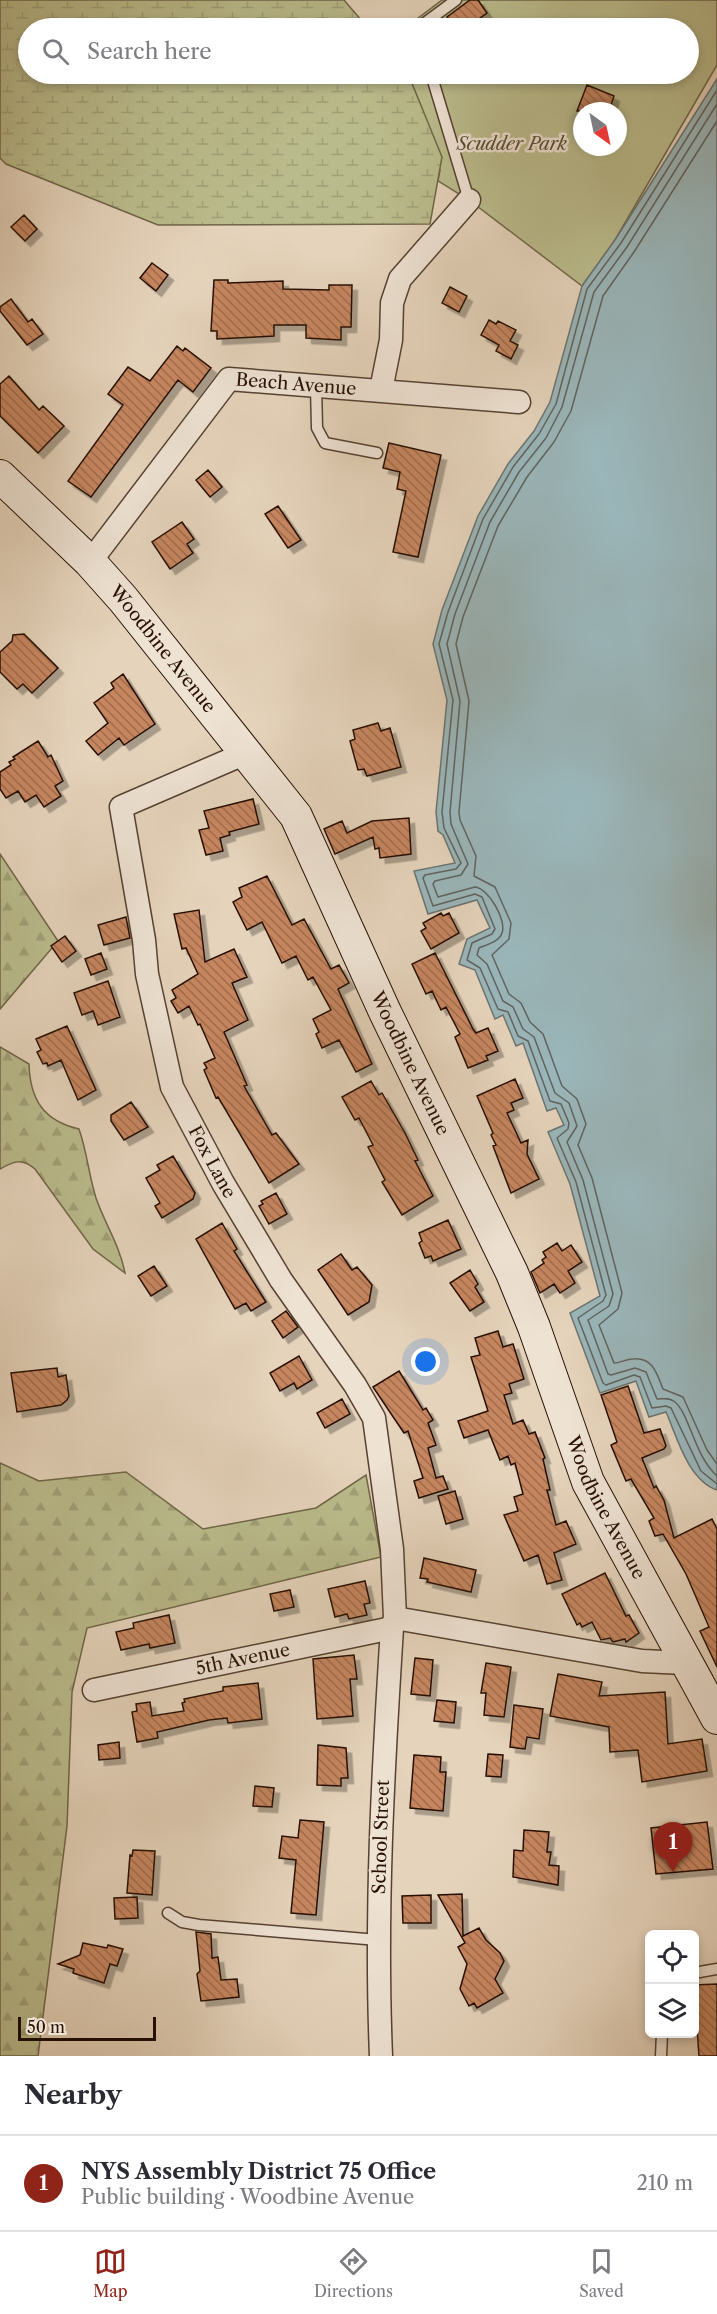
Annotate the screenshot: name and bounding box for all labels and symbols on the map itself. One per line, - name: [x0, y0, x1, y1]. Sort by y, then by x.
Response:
- north arrow: [573, 102, 627, 156]
- park label: Scudder Park: [456, 133, 568, 155]
- street label: Beach Avenue: [235, 369, 357, 400]
- street label: Woodbine Avenue: [104, 580, 220, 717]
- street label: Woodbine Avenue: [366, 987, 454, 1139]
- street label: Fox Lane: [184, 1122, 241, 1202]
- your location: [411, 1347, 440, 1376]
- street label: Woodbine Avenue: [561, 1432, 650, 1583]
- street label: 5th Avenue: [194, 1639, 292, 1680]
- street label: School Street: [368, 1779, 394, 1895]
- pin: 1: [654, 1822, 692, 1872]
- scale bar: [18, 2014, 156, 2042]

